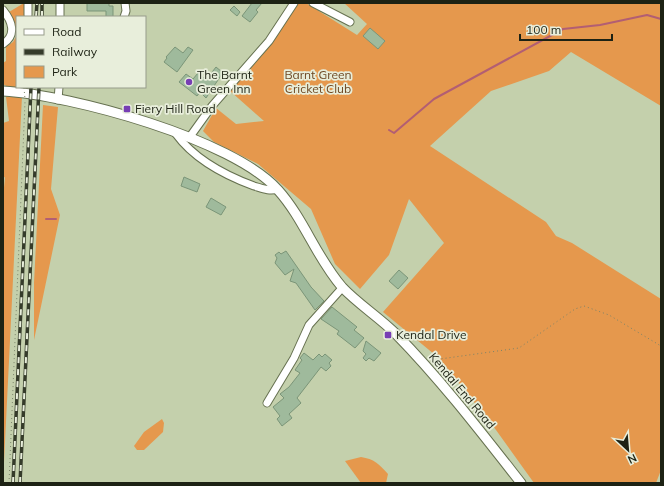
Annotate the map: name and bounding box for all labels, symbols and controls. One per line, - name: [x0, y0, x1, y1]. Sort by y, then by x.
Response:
- legend: [16, 16, 146, 88]
- scale bar: [520, 16, 612, 42]
- text: 100 m: [526, 22, 561, 37]
- text: Road: [52, 24, 81, 39]
- text: Railway: [52, 44, 98, 59]
- text: Park: [52, 64, 78, 79]
- place label: The Barnt Green Inn: [197, 67, 252, 96]
- park label: Barnt Green Cricket Club: [284, 67, 352, 96]
- marker: The Barnt Green Inn: [184, 77, 194, 87]
- place label: Fiery Hill Road: [135, 101, 216, 116]
- marker: Fiery Hill Road: [122, 104, 132, 114]
- place label: Kendal Drive: [396, 327, 466, 342]
- marker: Kendal Drive: [383, 330, 393, 340]
- street label: Kendal End Road: [426, 349, 499, 432]
- north arrow: [608, 430, 648, 470]
- text: N: [626, 451, 639, 467]

